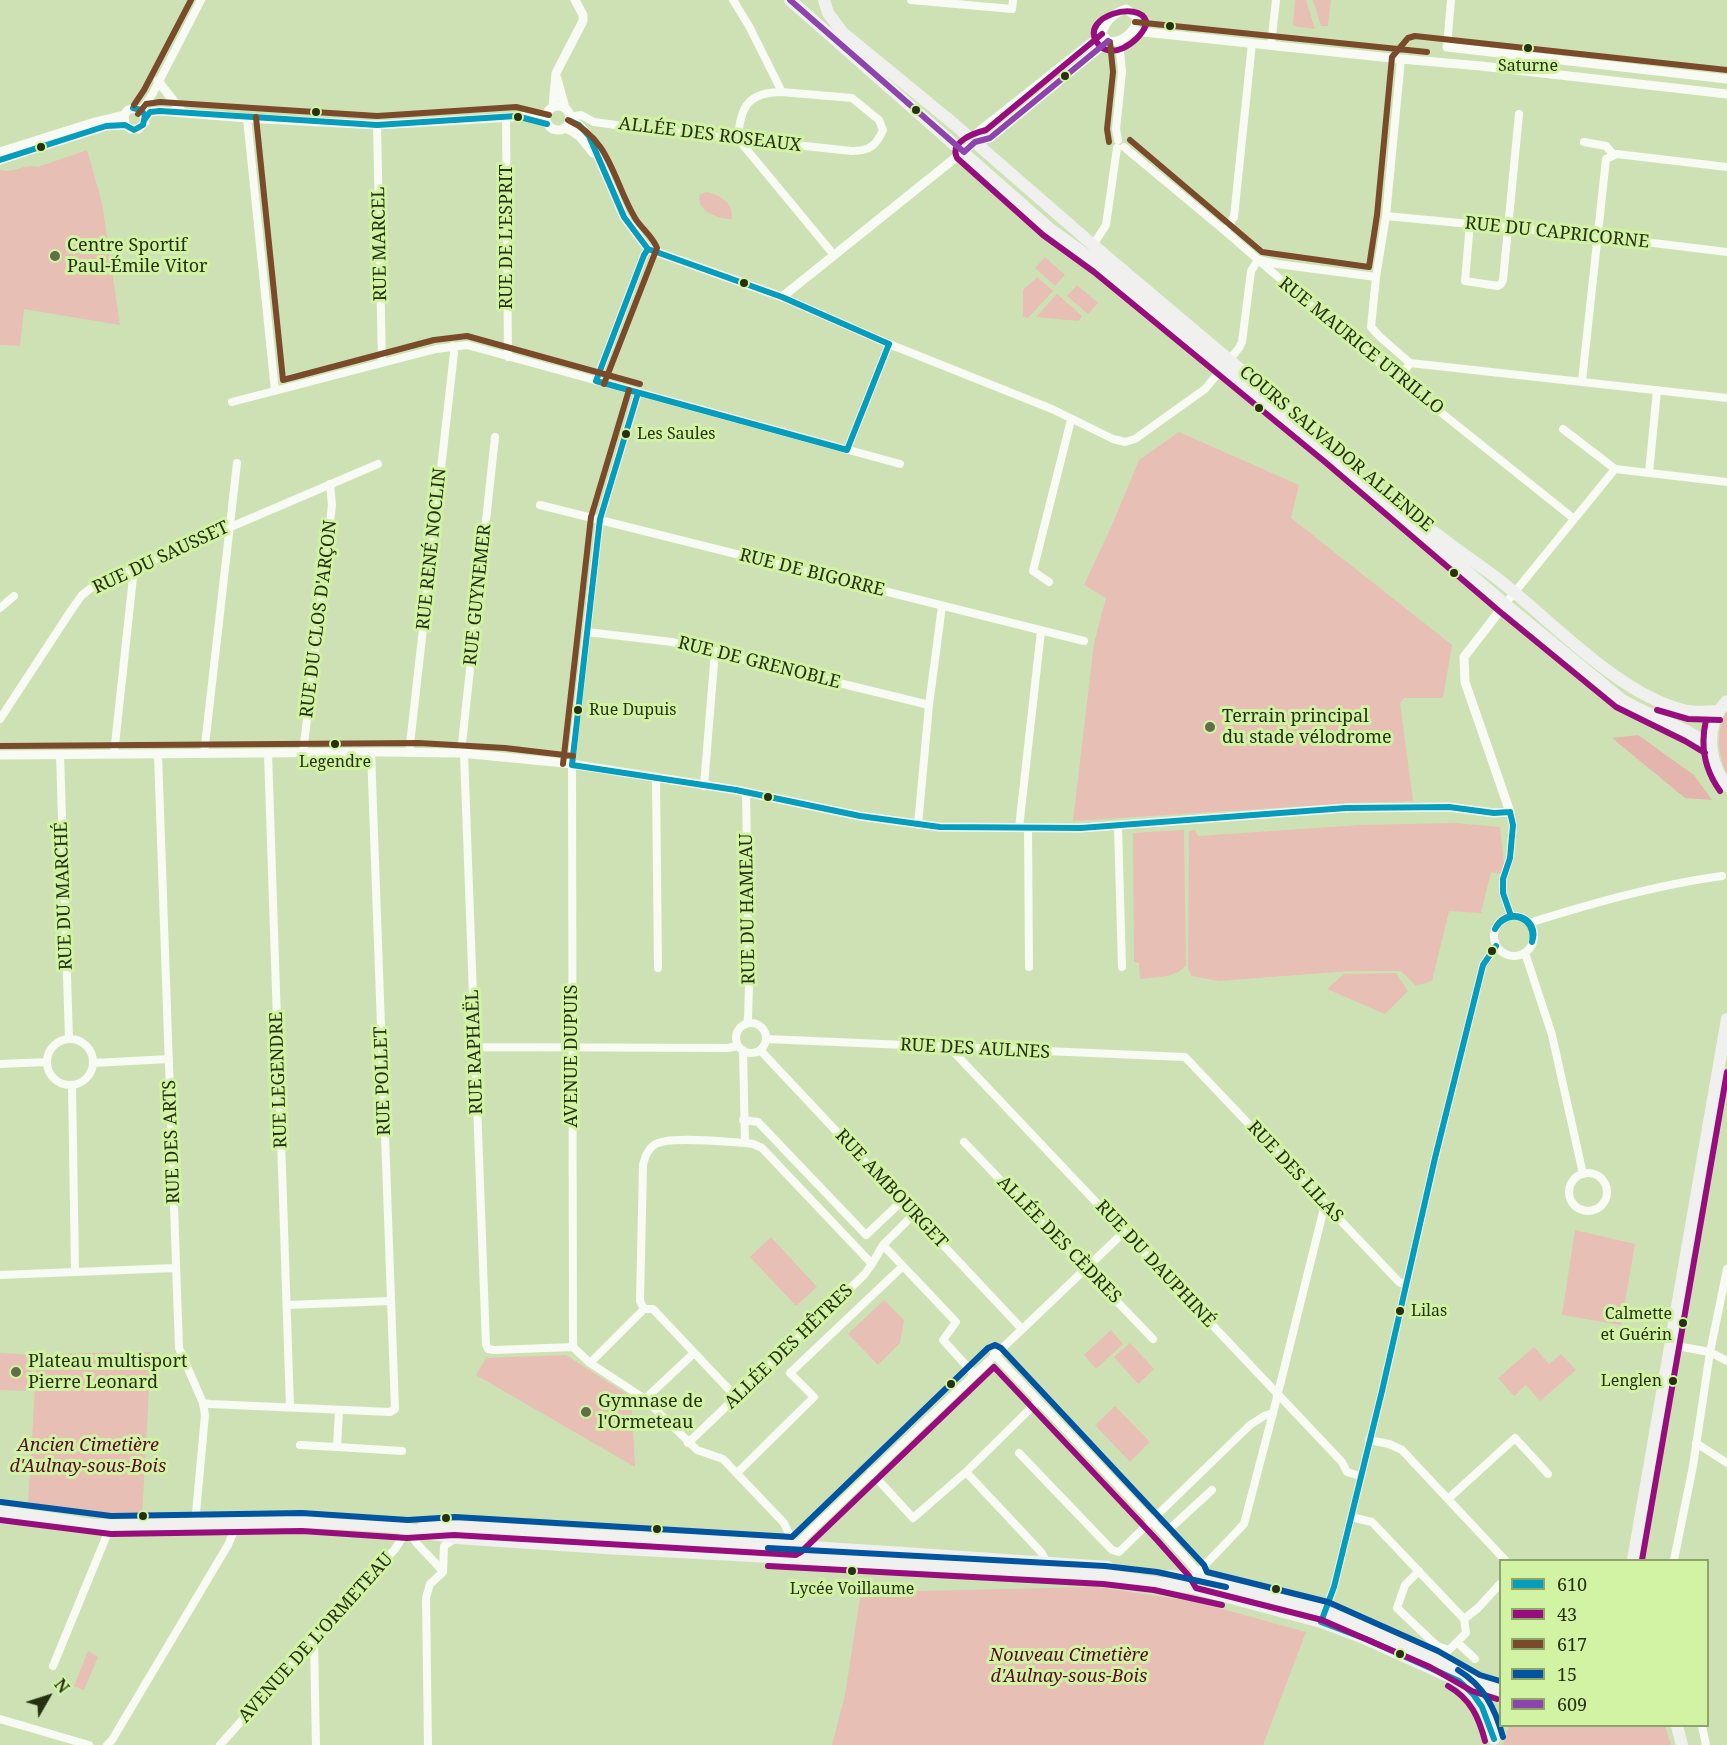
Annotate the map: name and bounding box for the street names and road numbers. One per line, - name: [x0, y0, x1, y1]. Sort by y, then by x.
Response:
- street label: ALLÉE DES ROSEAUX: [617, 113, 803, 157]
- street label: RUE DE L'ESPRIT: [496, 165, 518, 309]
- street label: RUE MARCEL: [368, 186, 392, 302]
- street label: RUE DU CAPRICORNE: [1464, 213, 1650, 253]
- street label: RUE MAURICE UTRILLO: [1274, 273, 1448, 419]
- street label: COURS SALVADOR ALLENDE: [1235, 361, 1437, 537]
- street label: RUE RENÉ NOCLIN: [413, 467, 451, 631]
- street label: RUE DU SAUSSET: [90, 517, 232, 599]
- street label: RUE DU CLOS D'ARÇON: [296, 519, 342, 719]
- street label: RUE GUYNEMER: [460, 523, 496, 667]
- street label: RUE DE BIGORRE: [737, 545, 887, 601]
- street label: RUE DE GRENOBLE: [676, 632, 842, 694]
- street label: RUE DU MARCHÉ: [51, 821, 77, 971]
- street label: RUE DU HAMEAU: [736, 833, 760, 985]
- street label: AVENUE DUPUIS: [561, 984, 583, 1128]
- street label: RUE RAPHAËL: [462, 989, 488, 1115]
- street label: RUE LEGENDRE: [266, 1011, 292, 1149]
- street label: RUE POLLET: [370, 1026, 396, 1136]
- street label: RUE DES AULNES: [899, 1034, 1051, 1064]
- street label: RUE DES ARTS: [159, 1080, 185, 1204]
- street label: RUE DES LILAS: [1243, 1117, 1347, 1227]
- street label: RUE AMBOURGET: [830, 1125, 952, 1253]
- street label: ALLÉE DES CÈDRES: [992, 1172, 1126, 1308]
- street label: RUE DU DAUPHINÉ: [1091, 1196, 1219, 1332]
- street label: ALLÉE DES HÊTRES: [720, 1280, 858, 1414]
- street label: AVENUE DE L'ORMETEAU: [234, 1549, 398, 1727]

